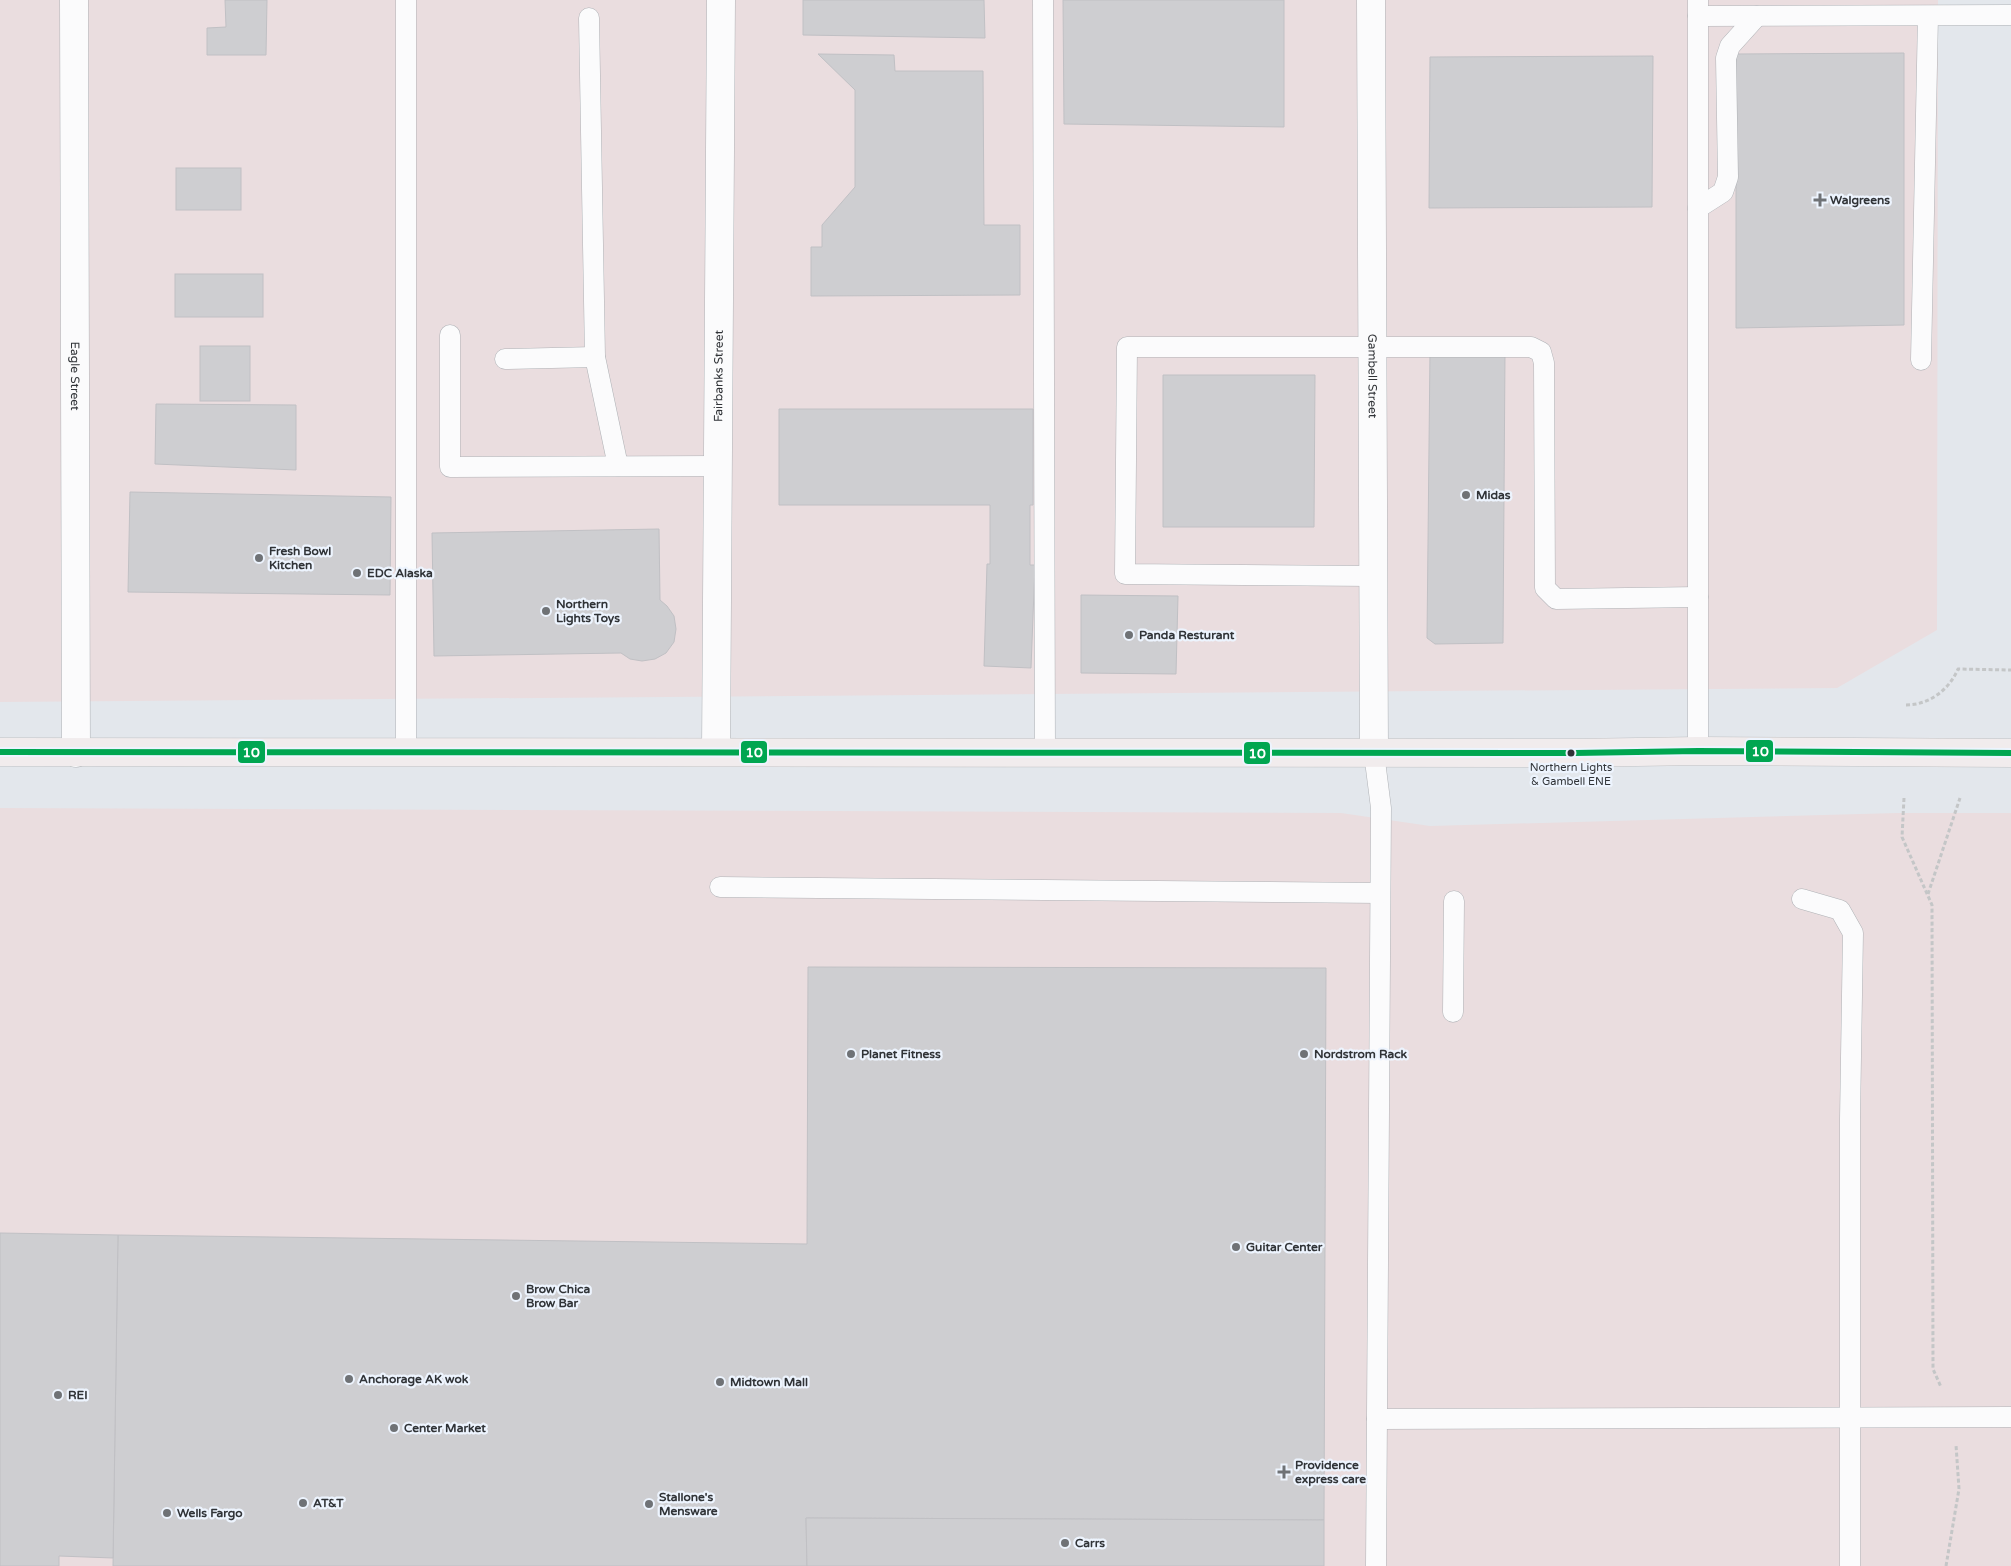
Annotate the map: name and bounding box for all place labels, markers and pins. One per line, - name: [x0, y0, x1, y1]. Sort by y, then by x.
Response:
- place label: Walgreens: [1830, 193, 1890, 208]
- marker: Walgreens: [1814, 194, 1826, 206]
- place label: Midas: [1476, 488, 1511, 502]
- marker: Midas: [1460, 489, 1472, 501]
- place label: Fresh Bowl Kitchen: [269, 544, 331, 572]
- marker: Fresh Bowl Kitchen: [253, 552, 265, 564]
- place label: EDC Alaska: [367, 566, 433, 580]
- marker: EDC Alaska: [351, 567, 363, 579]
- place label: Northern Lights Toys: [556, 597, 620, 626]
- marker: Northern Lights Toys: [540, 605, 552, 617]
- place label: Panda Resturant: [1139, 628, 1235, 642]
- marker: Panda Resturant: [1123, 629, 1135, 641]
- marker: Northern Lights & Gambell ENE: [1566, 748, 1576, 758]
- place label: Northern Lights & Gambell ENE: [1530, 761, 1612, 788]
- place label: Planet Fitness: [861, 1047, 941, 1061]
- place label: Nordstrom Rack: [1314, 1047, 1408, 1061]
- marker: Planet Fitness: [845, 1048, 857, 1060]
- marker: Nordstrom Rack: [1298, 1048, 1310, 1060]
- place label: Guitar Center: [1246, 1240, 1323, 1254]
- marker: Guitar Center: [1230, 1241, 1242, 1253]
- place label: Brow Chica Brow Bar: [526, 1282, 591, 1310]
- marker: Brow Chica Brow Bar: [510, 1290, 522, 1302]
- place label: Anchorage AK wok: [359, 1372, 469, 1387]
- marker: Anchorage AK wok: [343, 1373, 355, 1385]
- place label: Midtown Mall: [730, 1375, 808, 1389]
- marker: Midtown Mall: [714, 1376, 726, 1388]
- place label: REI: [68, 1388, 88, 1402]
- marker: REI: [52, 1389, 64, 1401]
- place label: Center Market: [404, 1421, 486, 1435]
- marker: Center Market: [388, 1422, 400, 1434]
- place label: Providence express care: [1295, 1458, 1366, 1487]
- marker: Providence express care: [1277, 1465, 1291, 1479]
- place label: Stallone's Mensware: [659, 1490, 718, 1518]
- place label: AT&T: [313, 1496, 344, 1510]
- marker: AT&T: [297, 1497, 309, 1509]
- marker: Stallone's Mensware: [643, 1498, 655, 1510]
- place label: Wells Fargo: [177, 1506, 243, 1521]
- marker: Wells Fargo: [161, 1507, 173, 1519]
- place label: Carrs: [1075, 1536, 1105, 1550]
- marker: Carrs: [1059, 1537, 1071, 1549]

